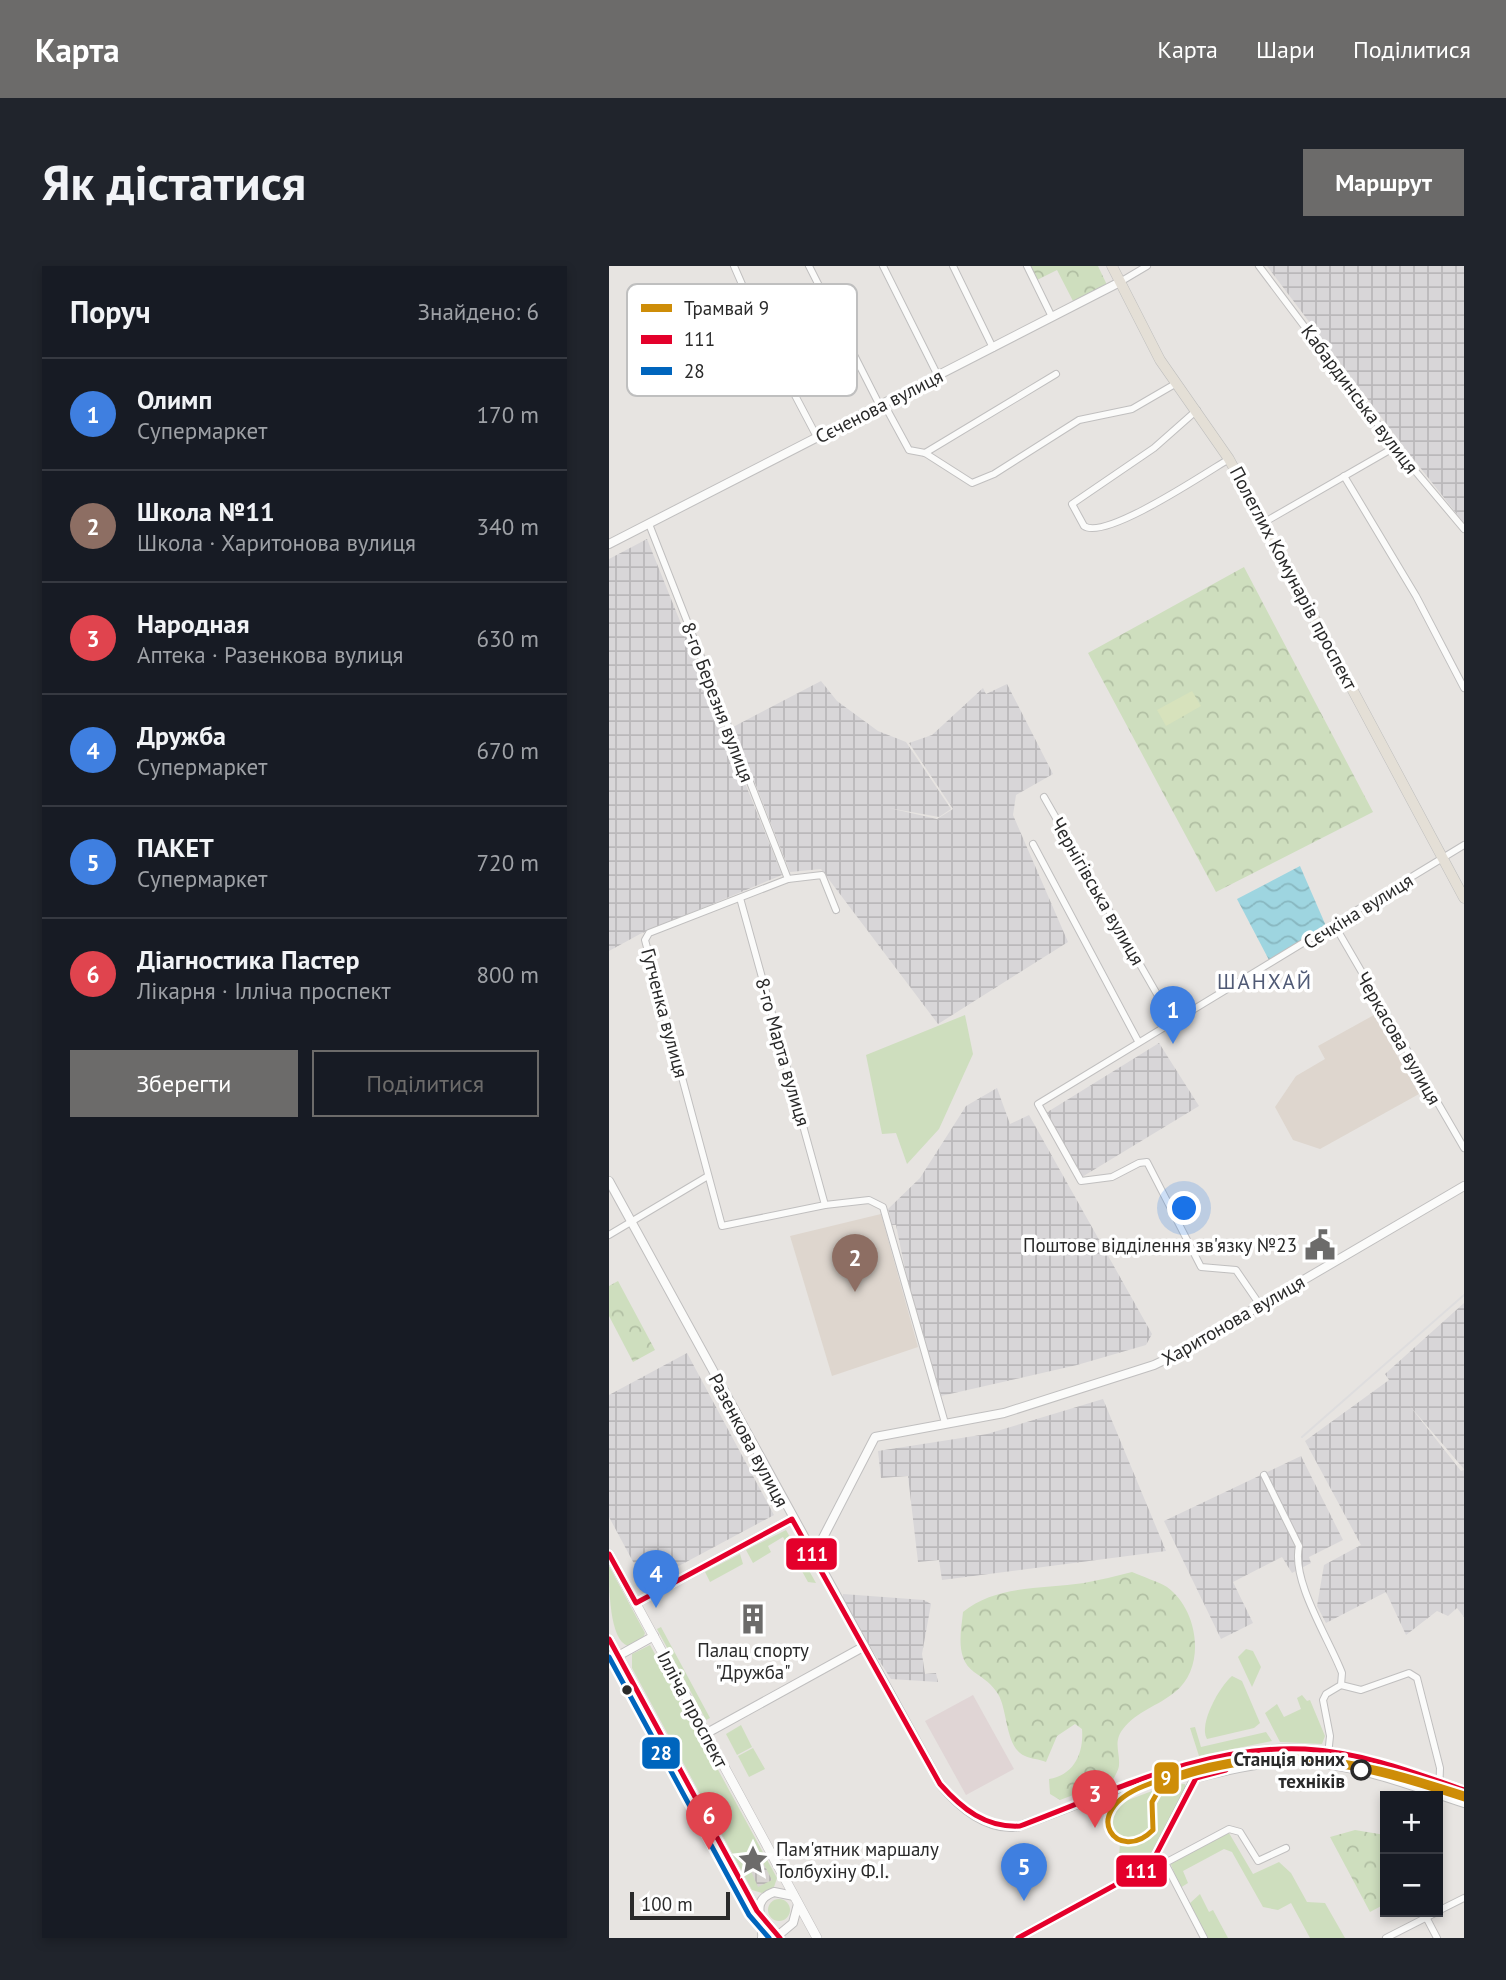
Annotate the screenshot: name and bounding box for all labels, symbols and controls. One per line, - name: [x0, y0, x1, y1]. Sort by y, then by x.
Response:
- text: Карта: [35, 28, 120, 71]
- text: Карта: [1157, 34, 1218, 65]
- text: Шари: [1256, 34, 1315, 65]
- text: Поділитися: [1353, 34, 1471, 65]
- button: Маршрут: [1303, 149, 1464, 216]
- text: Як дістатися: [42, 150, 306, 214]
- legend: [627, 284, 857, 396]
- text: Поруч: [70, 292, 151, 331]
- text: Трамвай 9: [684, 296, 769, 320]
- text: Знайдено: 6: [418, 297, 539, 326]
- street label: Кабардинська вулиця: [1296, 320, 1424, 478]
- text: 111: [684, 327, 715, 351]
- text: 28: [684, 359, 705, 383]
- street label: Сєченова вулиця: [811, 364, 947, 448]
- text: Олимп: [137, 383, 212, 416]
- text: 1: [86, 400, 100, 429]
- text: 170 m: [477, 400, 539, 429]
- text: Супермаркет: [137, 416, 267, 445]
- street label: Полеглих Комунарів проспект: [1225, 462, 1363, 694]
- text: Школа №11: [137, 495, 275, 528]
- text: 2: [86, 512, 100, 541]
- text: 340 m: [477, 512, 539, 541]
- text: Школа · Харитонова вулиця: [137, 528, 416, 557]
- text: Народная: [137, 607, 250, 640]
- street label: 8-го Березня вулиця: [676, 619, 760, 785]
- text: 3: [86, 624, 100, 653]
- text: 630 m: [477, 624, 539, 653]
- text: Аптека · Разенкова вулиця: [137, 640, 403, 669]
- text: Дружба: [137, 719, 226, 752]
- text: 4: [86, 736, 100, 765]
- text: 670 m: [477, 736, 539, 765]
- text: Супермаркет: [137, 752, 267, 781]
- street label: Чернігівська вулиця: [1046, 813, 1150, 969]
- text: ПАКЕТ: [137, 831, 214, 864]
- text: 5: [86, 848, 100, 877]
- text: 720 m: [477, 848, 539, 877]
- text: Супермаркет: [137, 864, 267, 893]
- street label: Сєчкіна вулиця: [1299, 868, 1417, 954]
- text: Діагностика Пастер: [137, 943, 359, 976]
- street label: Гутченка вулиця: [636, 946, 694, 1080]
- text: 6: [86, 960, 100, 989]
- text: 800 m: [477, 960, 539, 989]
- street label: Черкасова вулиця: [1351, 967, 1447, 1109]
- district label: ШАНХАЙ: [1217, 968, 1313, 995]
- street label: 8-го Марта вулиця: [750, 975, 816, 1129]
- text: Лікарня · Ілліча проспект: [137, 976, 391, 1005]
- pin: 1: [1150, 986, 1196, 1044]
- button: Зберегти: [70, 1050, 298, 1117]
- button: Поділитися: [312, 1050, 539, 1117]
- your location: [1167, 1191, 1201, 1225]
- public building icon: Поштове відділення зв'язку №23: [1303, 1228, 1337, 1262]
- place label: Поштове відділення зв'язку №23: [1023, 1233, 1297, 1257]
- pin: 2: [832, 1234, 878, 1292]
- street label: Харитонова вулиця: [1157, 1269, 1309, 1371]
- street label: Разенкова вулиця: [704, 1369, 794, 1511]
- line badge: 111: [785, 1537, 838, 1571]
- text: 111: [796, 1542, 828, 1566]
- pin: 4: [633, 1550, 679, 1608]
- building icon: Палац спорту "Дружба": [736, 1602, 770, 1636]
- place label: Палац спорту "Дружба": [697, 1638, 809, 1684]
- street label: Ілліча проспект: [652, 1646, 734, 1772]
- unlabelled marker: [620, 1683, 634, 1697]
- line badge: 28: [641, 1736, 681, 1770]
- text: 28: [650, 1741, 672, 1765]
- place label: Станція юних техніків: [1234, 1747, 1345, 1793]
- marker: Станція юних техніків: [1351, 1760, 1371, 1780]
- line badge: 9: [1153, 1761, 1180, 1795]
- text: 9: [1161, 1766, 1171, 1790]
- pin: 3: [1072, 1770, 1118, 1828]
- map controls: [1380, 1791, 1443, 1917]
- button: +: [1380, 1791, 1443, 1854]
- pin: 6: [686, 1792, 732, 1850]
- place label: Пам'ятник маршалу Толбухіну Ф.І.: [776, 1837, 939, 1883]
- place icon: Пам'ятник маршалу Толбухіну Ф.І.: [736, 1843, 770, 1877]
- pin: 5: [1001, 1843, 1047, 1901]
- line badge: 111: [1115, 1854, 1168, 1888]
- button: −: [1380, 1854, 1443, 1917]
- text: 111: [1125, 1859, 1157, 1883]
- scale bar: [630, 1889, 730, 1921]
- text: 100 m: [641, 1892, 693, 1916]

